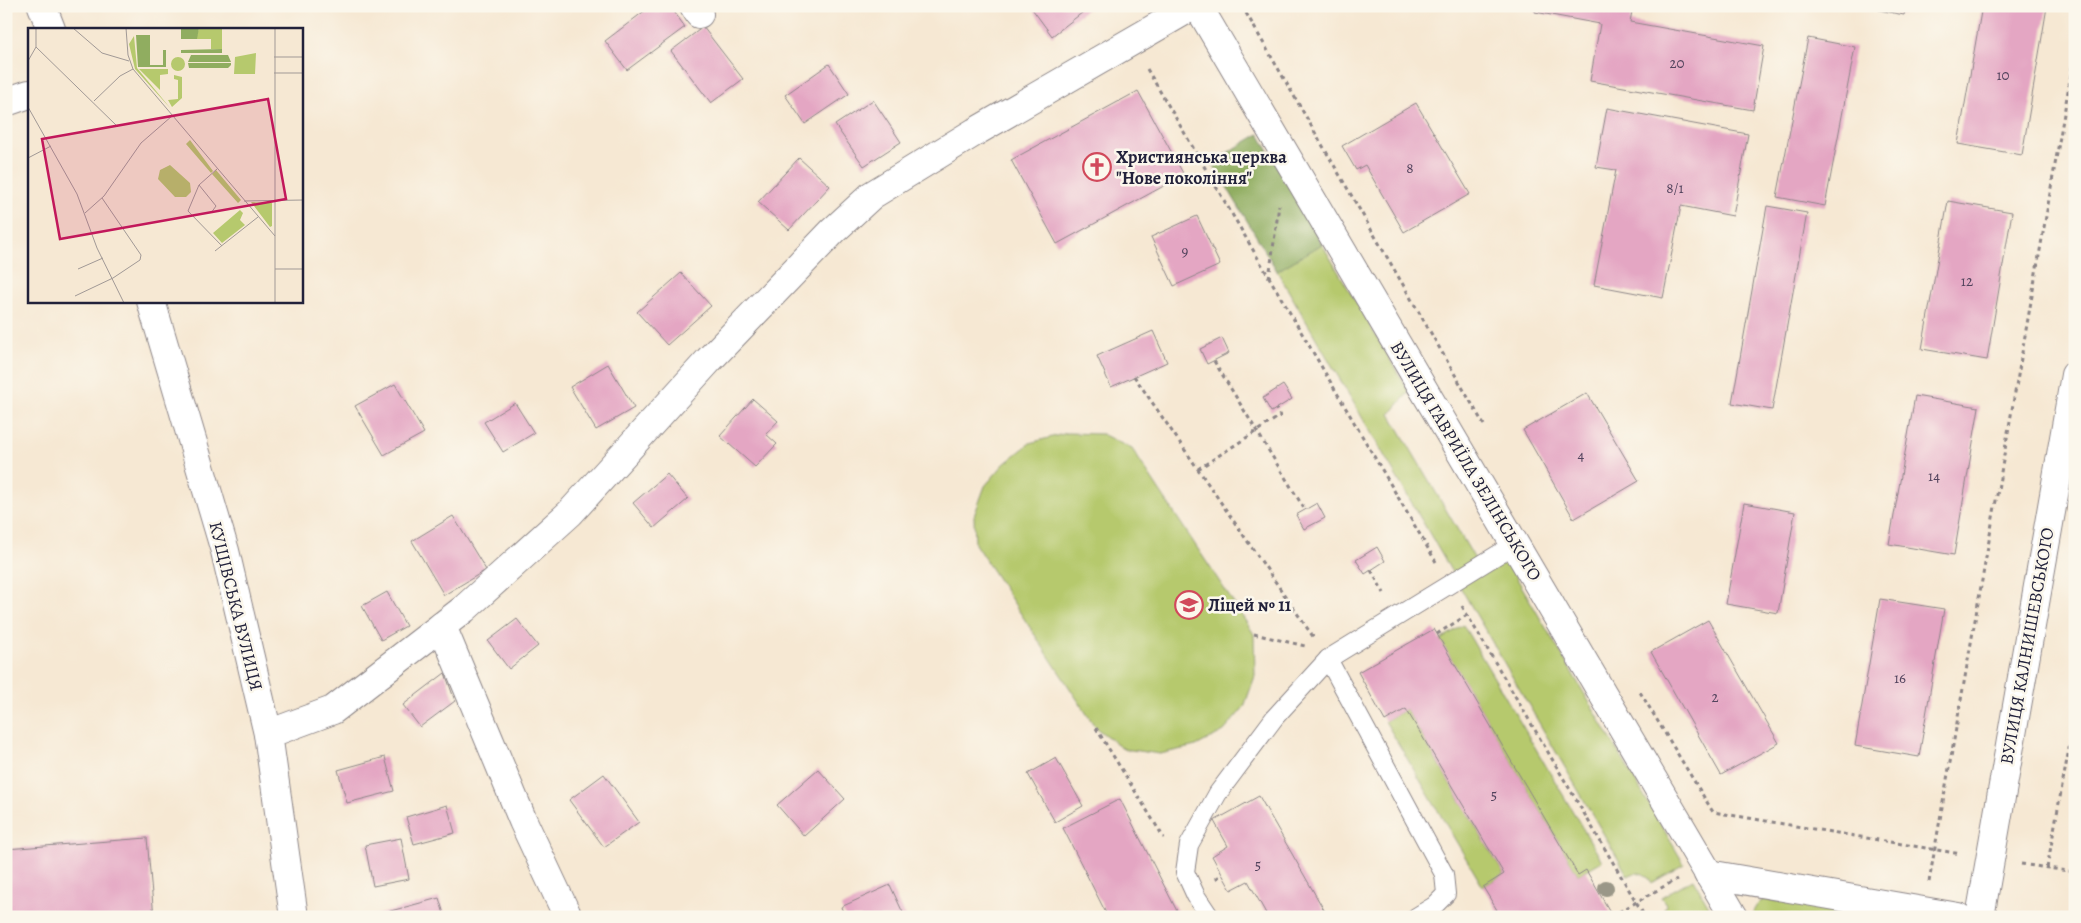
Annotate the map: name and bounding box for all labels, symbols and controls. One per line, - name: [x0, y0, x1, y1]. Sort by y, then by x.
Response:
- inset map: [28, 28, 302, 302]
- house number: 20: [1669, 53, 1685, 73]
- house number: 10: [1996, 65, 2010, 85]
- place label: Християнська церква "Нове покоління": [1116, 145, 1287, 190]
- church icon: Християнська церква "Нове покоління": [1082, 152, 1112, 182]
- house number: 8: [1406, 158, 1414, 178]
- house number: 8/1: [1666, 178, 1684, 198]
- house number: 9: [1182, 241, 1189, 261]
- house number: 12: [1961, 271, 1973, 291]
- street label: ВУЛИЦЯ ГАВРИЇЛА ЗЕЛІНСЬКОГО: [1385, 337, 1547, 585]
- house number: 4: [1578, 445, 1585, 465]
- house number: 14: [1928, 466, 1940, 486]
- street label: КУЩІВСЬКА ВУЛИЦЯ: [203, 519, 269, 693]
- street label: ВУЛИЦЯ КАЛНИШЕВСЬКОГО: [1994, 526, 2060, 766]
- school or university icon: Ліцей № 11: [1174, 590, 1204, 620]
- place label: Ліцей № 11: [1208, 593, 1292, 617]
- house number: 16: [1894, 668, 1906, 688]
- house number: 2: [1711, 687, 1719, 707]
- house number: 5: [1491, 785, 1497, 805]
- house number: 5: [1255, 855, 1261, 875]

